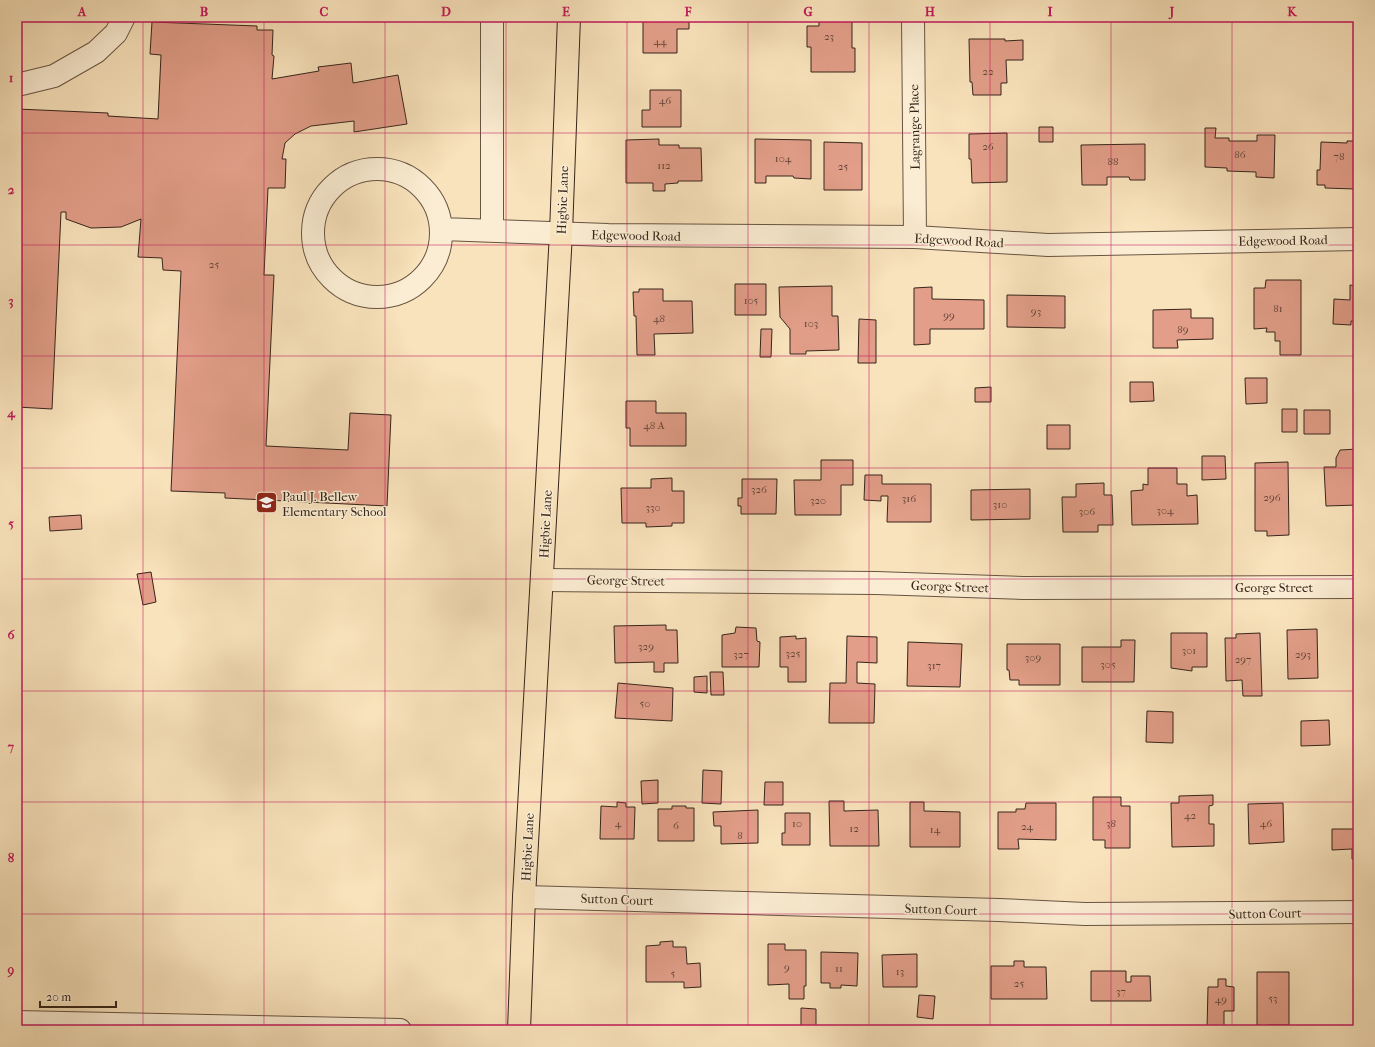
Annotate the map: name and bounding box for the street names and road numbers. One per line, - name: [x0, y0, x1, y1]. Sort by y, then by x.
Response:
- street label: Lagrange Place: [906, 83, 923, 170]
- street label: Higbie Lane: [554, 165, 571, 235]
- street label: Edgewood Road: [591, 227, 682, 244]
- street label: Edgewood Road: [914, 231, 1005, 250]
- street label: Edgewood Road: [1238, 232, 1329, 249]
- street label: Higbie Lane: [536, 489, 555, 559]
- street label: George Street: [587, 572, 666, 589]
- street label: George Street: [911, 578, 990, 595]
- street label: George Street: [1235, 580, 1313, 595]
- street label: Higbie Lane: [518, 812, 537, 882]
- street label: Sutton Court: [580, 891, 654, 908]
- street label: Sutton Court: [904, 901, 978, 918]
- street label: Sutton Court: [1228, 905, 1302, 922]

